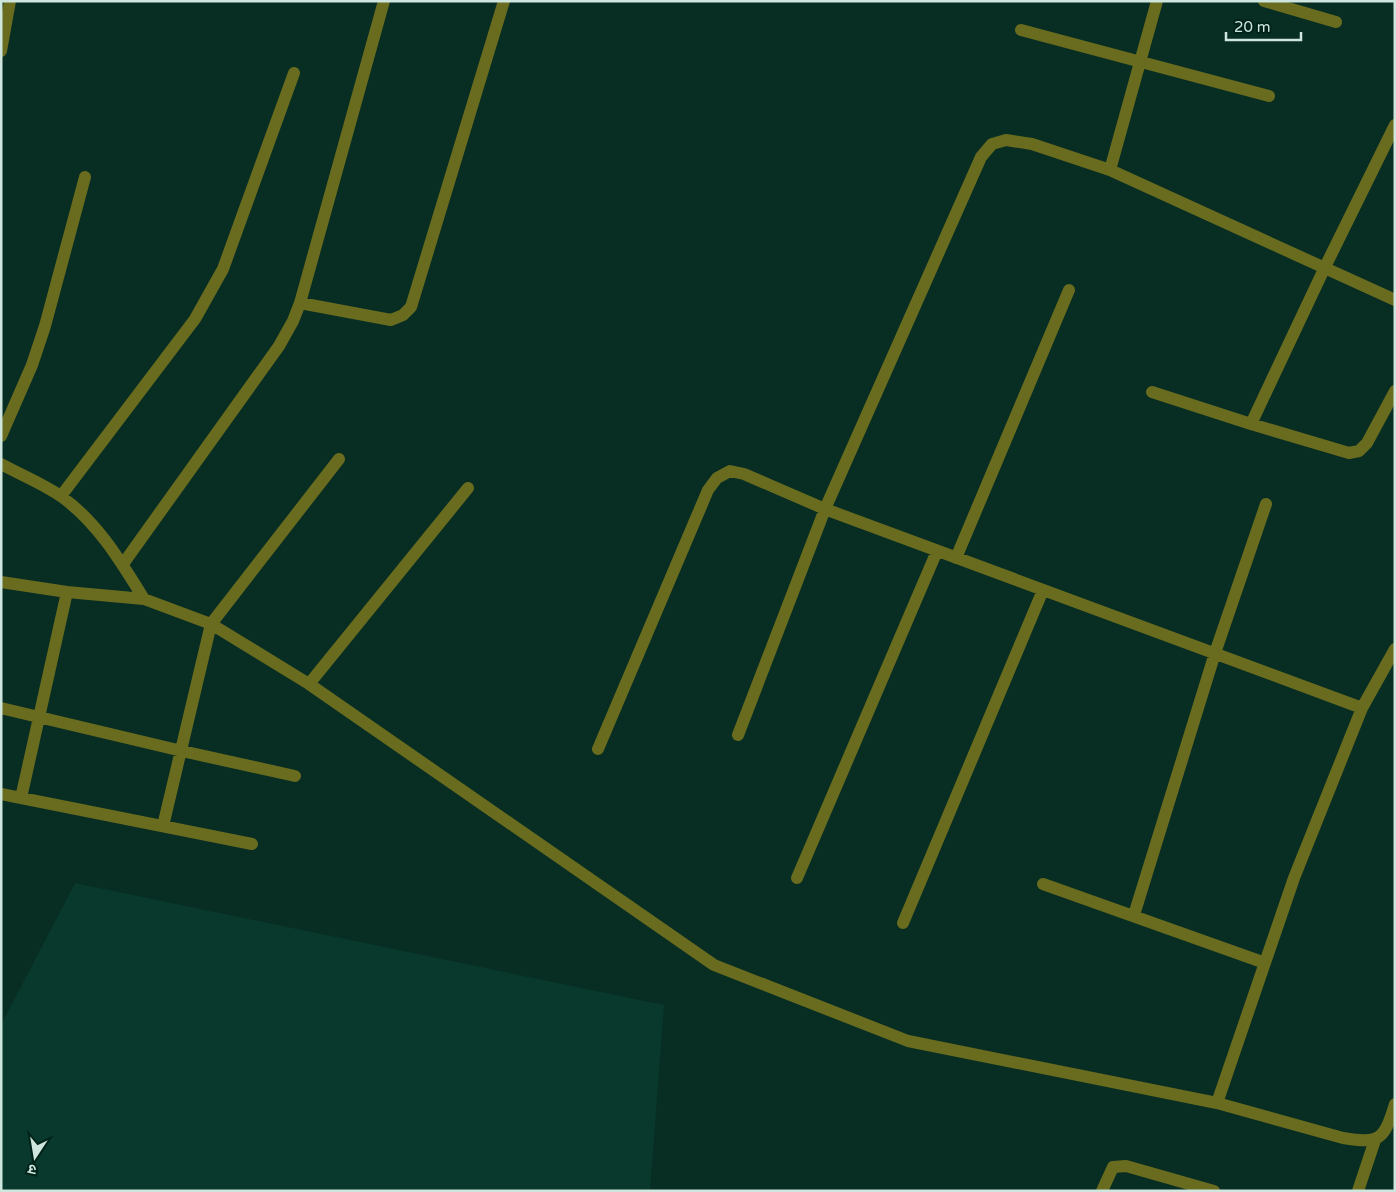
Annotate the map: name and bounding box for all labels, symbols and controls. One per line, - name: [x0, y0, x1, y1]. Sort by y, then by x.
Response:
- scale bar: [1226, 10, 1301, 42]
- text: 20 m: [1234, 18, 1271, 36]
- north arrow: [10, 1132, 60, 1182]
- text: उ: [26, 1160, 38, 1178]

